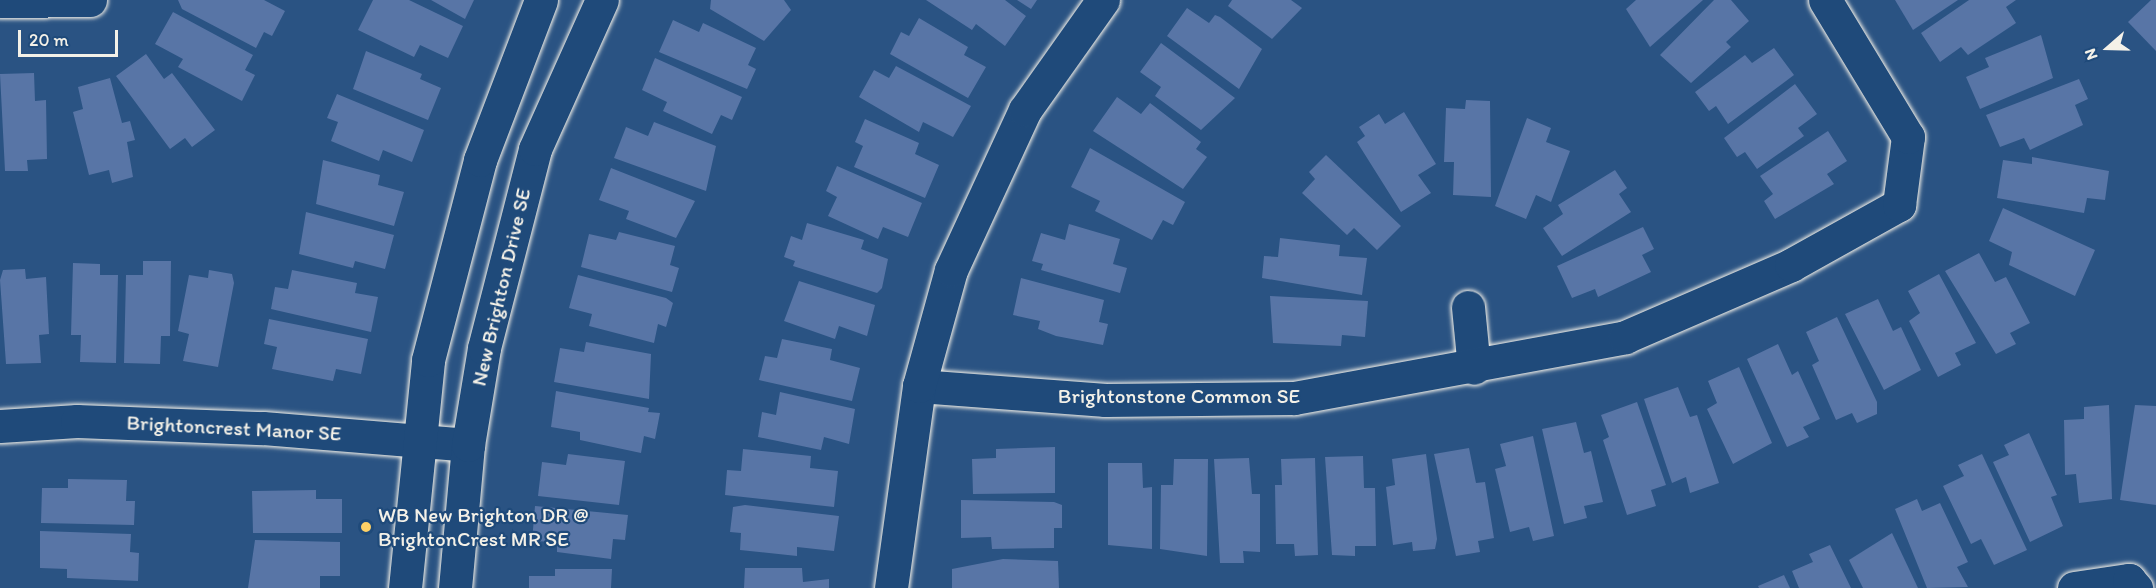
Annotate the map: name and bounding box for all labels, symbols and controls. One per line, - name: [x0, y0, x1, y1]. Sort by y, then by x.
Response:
- scale bar: [21, 18, 122, 56]
- north arrow: [2078, 18, 2138, 78]
- text: 20 m: [29, 29, 69, 51]
- text: N: [2080, 46, 2101, 63]
- street label: New Brighton Drive SE: [466, 186, 536, 388]
- street label: Brightonstone Common SE: [1058, 383, 1300, 409]
- street label: Brightoncrest Manor SE: [126, 410, 342, 446]
- place label: WB New Brighton DR @ BrightonCrest MR SE: [378, 502, 588, 552]
- marker: WB New Brighton DR @ BrightonCrest MR SE: [359, 520, 373, 534]

